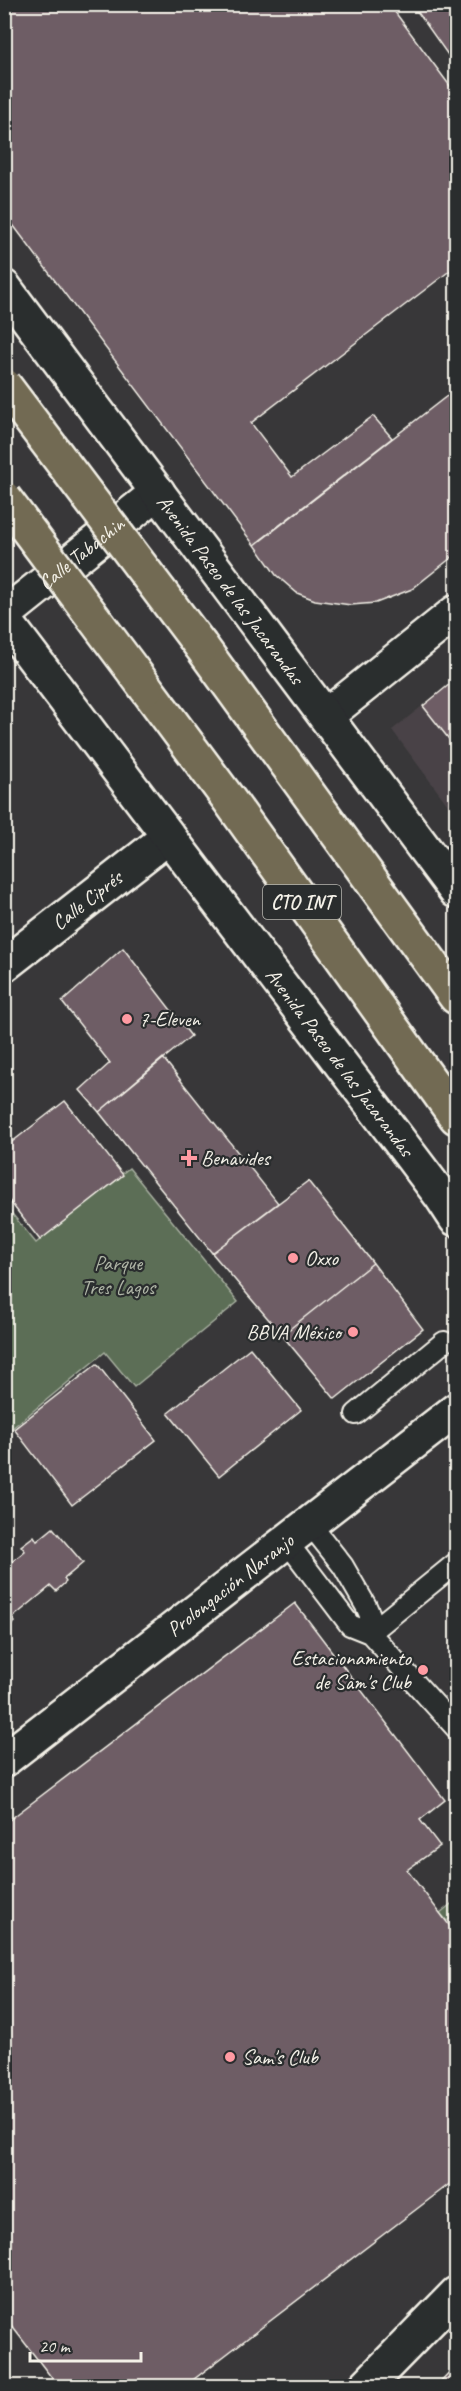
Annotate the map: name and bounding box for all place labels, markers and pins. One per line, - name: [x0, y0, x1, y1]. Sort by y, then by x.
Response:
- place label: 7-Eleven: [139, 1006, 202, 1032]
- marker: 7-Eleven: [120, 1012, 134, 1026]
- place label: Benavides: [201, 1145, 272, 1171]
- marker: Benavides: [182, 1151, 196, 1165]
- place label: Oxxo: [305, 1245, 339, 1271]
- marker: Oxxo: [286, 1251, 300, 1265]
- place label: BBVA México: [247, 1319, 344, 1345]
- marker: BBVA México: [346, 1325, 360, 1339]
- place label: Estacionamiento de Sam's Club: [291, 1645, 413, 1695]
- marker: Estacionamiento de Sam's Club: [416, 1663, 430, 1677]
- place label: Sam's Club: [242, 2044, 320, 2070]
- marker: Sam's Club: [223, 2050, 237, 2064]

